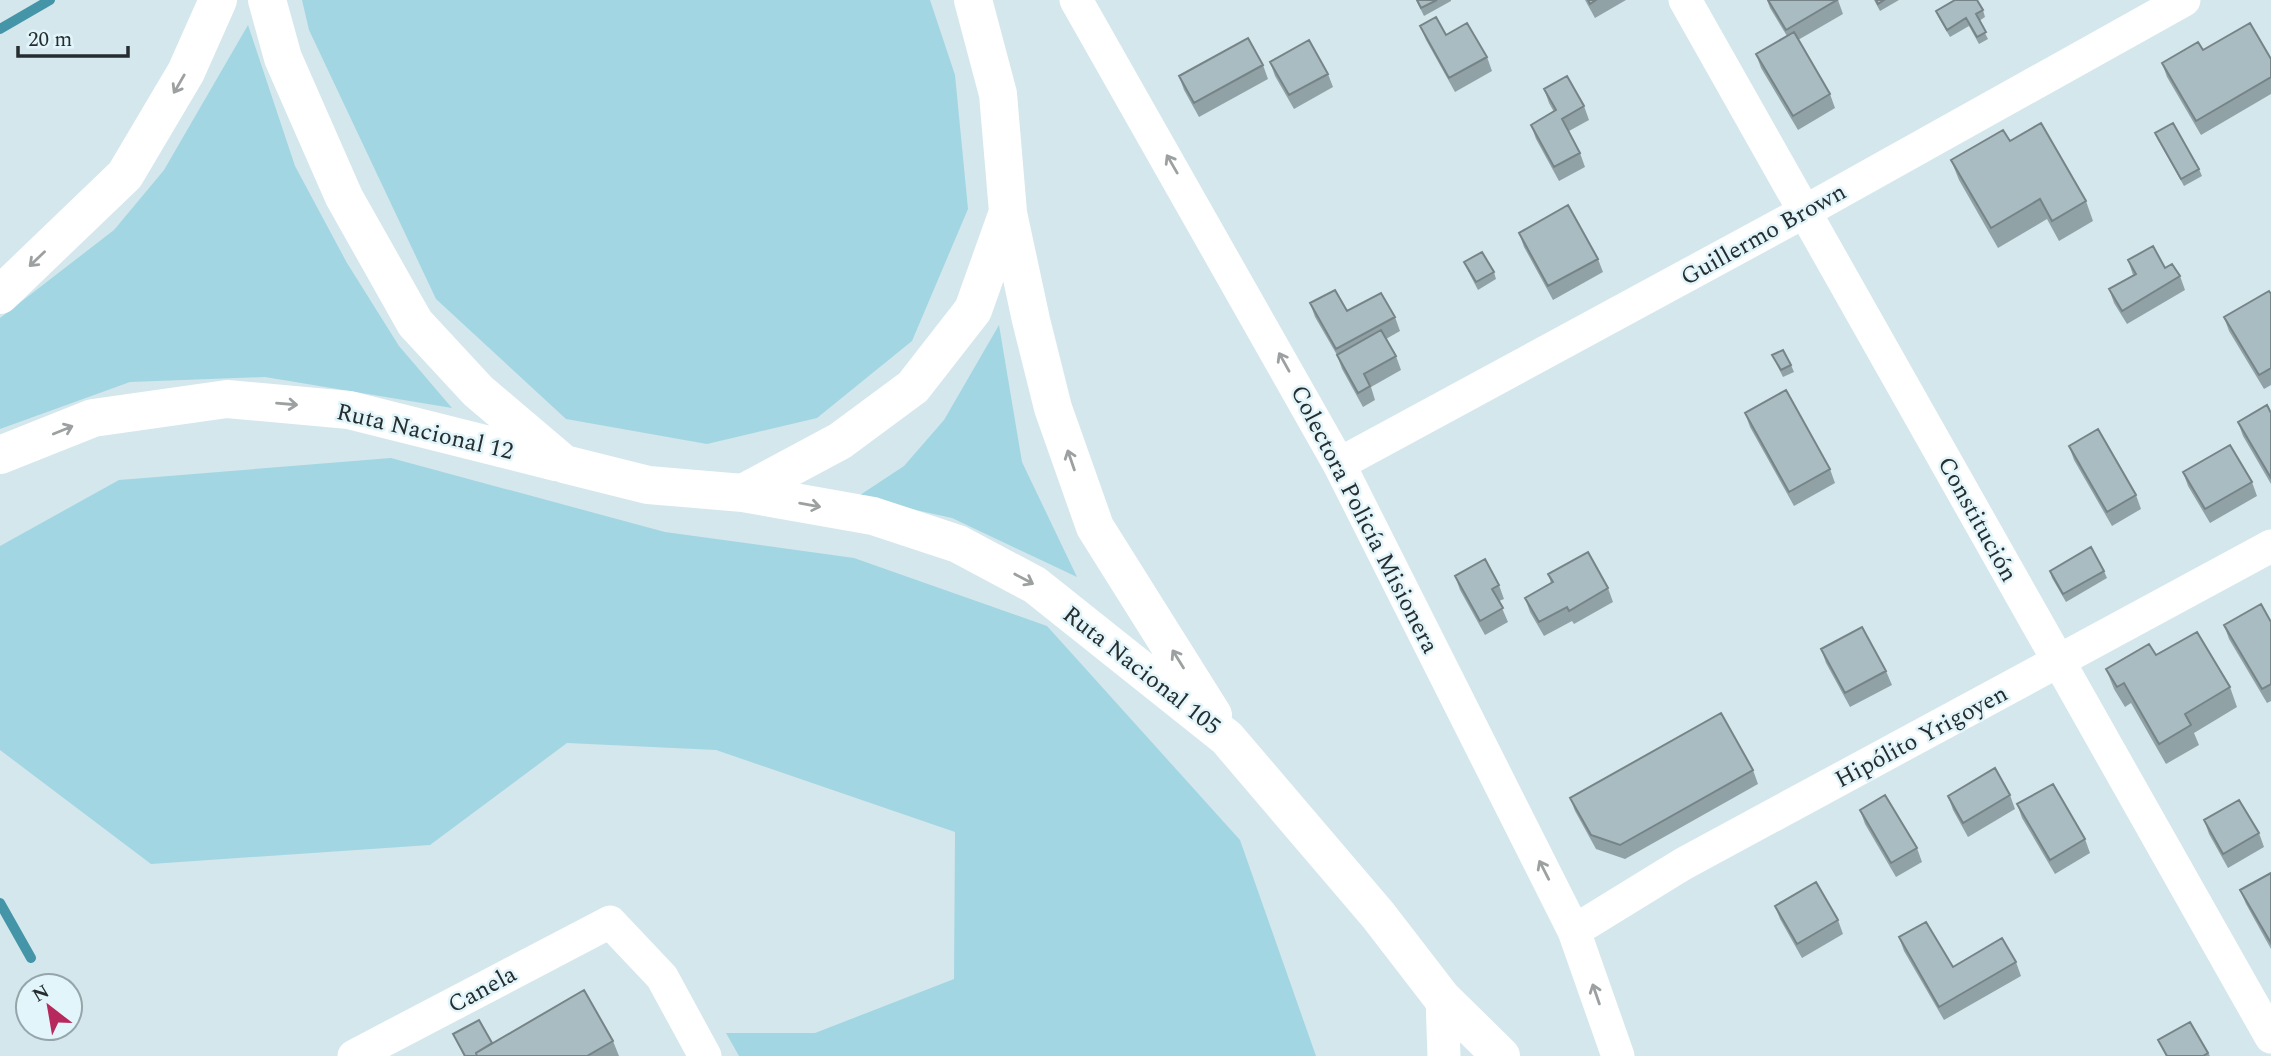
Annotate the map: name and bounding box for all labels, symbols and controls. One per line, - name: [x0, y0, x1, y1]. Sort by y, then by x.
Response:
- scale bar: [18, 14, 128, 58]
- text: 20 m: [28, 24, 72, 56]
- one-way arrow: [171, 74, 185, 94]
- one-way arrow: [1165, 154, 1178, 175]
- street label: Guillermo Brown: [1674, 174, 1853, 295]
- one-way arrow: [29, 251, 46, 268]
- one-way arrow: [1277, 353, 1291, 373]
- street label: Colectora Policía Misionera: [1281, 379, 1448, 660]
- street label: Ruta Nacional 12: [333, 394, 517, 470]
- one-way arrow: [275, 398, 298, 411]
- one-way arrow: [52, 422, 74, 435]
- one-way arrow: [1064, 449, 1076, 471]
- street label: Constitución: [1928, 450, 2026, 589]
- one-way arrow: [798, 499, 821, 512]
- one-way arrow: [1013, 572, 1033, 586]
- street label: Ruta Nacional 105: [1054, 597, 1228, 744]
- one-way arrow: [1171, 650, 1185, 670]
- street label: Hipólito Yrigoyen: [1828, 676, 2015, 798]
- one-way arrow: [1536, 860, 1550, 881]
- street label: Canela: [442, 957, 524, 1023]
- north arrow: [14, 972, 84, 1042]
- text: N: [27, 977, 55, 1010]
- one-way arrow: [1589, 983, 1601, 1005]

